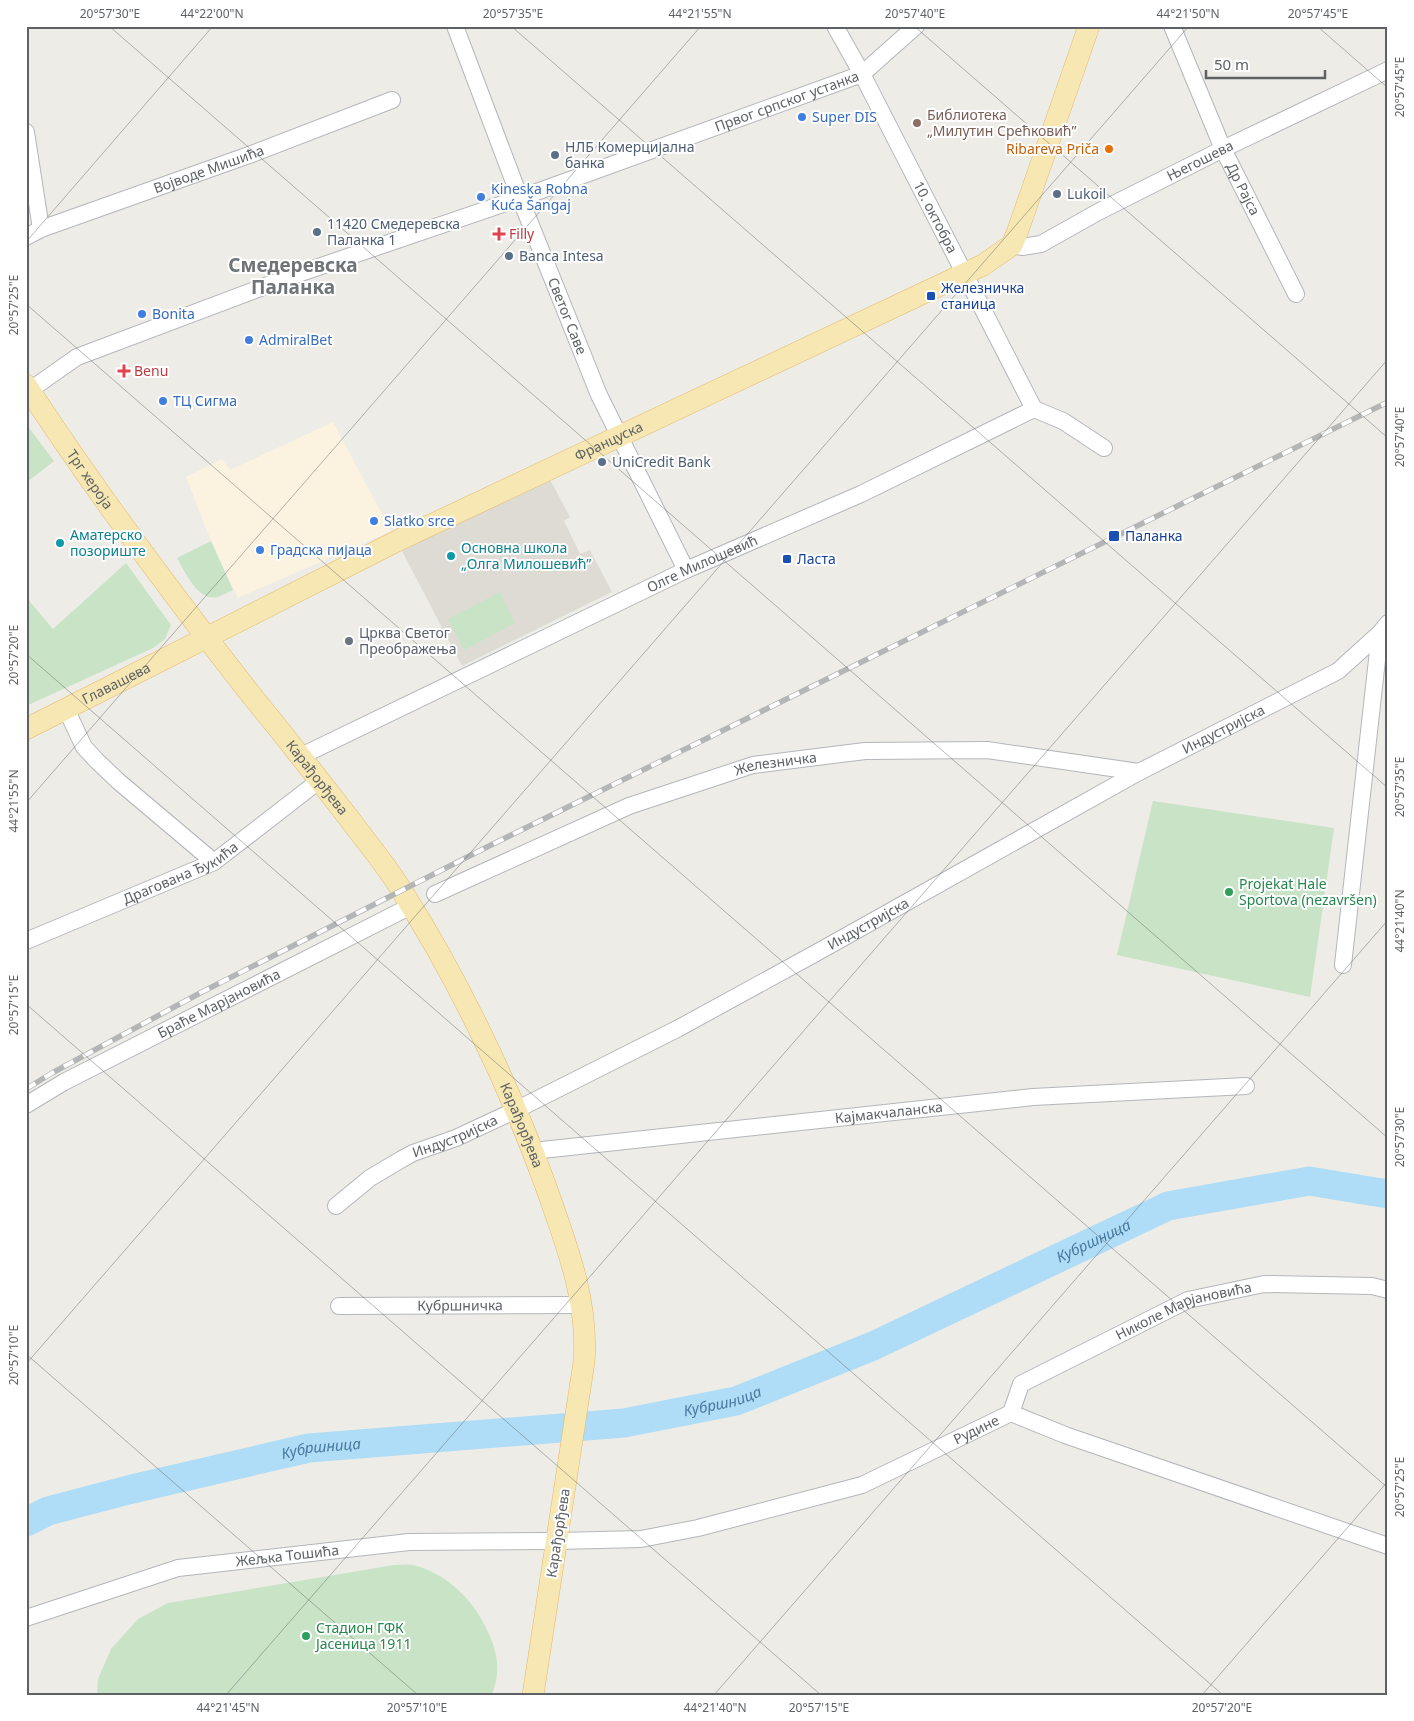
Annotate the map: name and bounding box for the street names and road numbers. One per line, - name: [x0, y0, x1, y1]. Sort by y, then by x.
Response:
- street label: Првог српског устанка: [712, 66, 862, 136]
- street label: Његошева: [1163, 135, 1236, 185]
- street label: Војводе Мишића: [151, 140, 266, 197]
- street label: Др Рајса: [1222, 159, 1265, 218]
- street label: 10. октобра: [910, 178, 962, 256]
- street label: Светог Саве: [544, 275, 592, 357]
- street label: Француска: [571, 416, 646, 465]
- street label: Трг хероја: [63, 446, 118, 513]
- street label: Олге Милошевић: [644, 530, 760, 597]
- street label: Главашева: [78, 658, 153, 708]
- street label: Индустријска: [1178, 700, 1268, 758]
- street label: Карађорђева: [282, 736, 353, 819]
- street label: Железничка: [732, 747, 818, 780]
- street label: Драгована Ђукића: [120, 837, 242, 908]
- street label: Индустријска: [824, 893, 912, 954]
- street label: Браће Марјановића: [154, 964, 283, 1042]
- street label: Карађорђева: [496, 1079, 548, 1170]
- street label: Кајмакчаланска: [834, 1097, 944, 1127]
- street label: Индустријска: [410, 1110, 501, 1162]
- street label: Николе Марјановића: [1112, 1277, 1253, 1344]
- street label: Кубршничка: [417, 1295, 503, 1315]
- street label: Рудине: [950, 1410, 1002, 1448]
- street label: Карађорђева: [541, 1487, 574, 1579]
- street label: Жељка Тошића: [235, 1540, 340, 1570]

